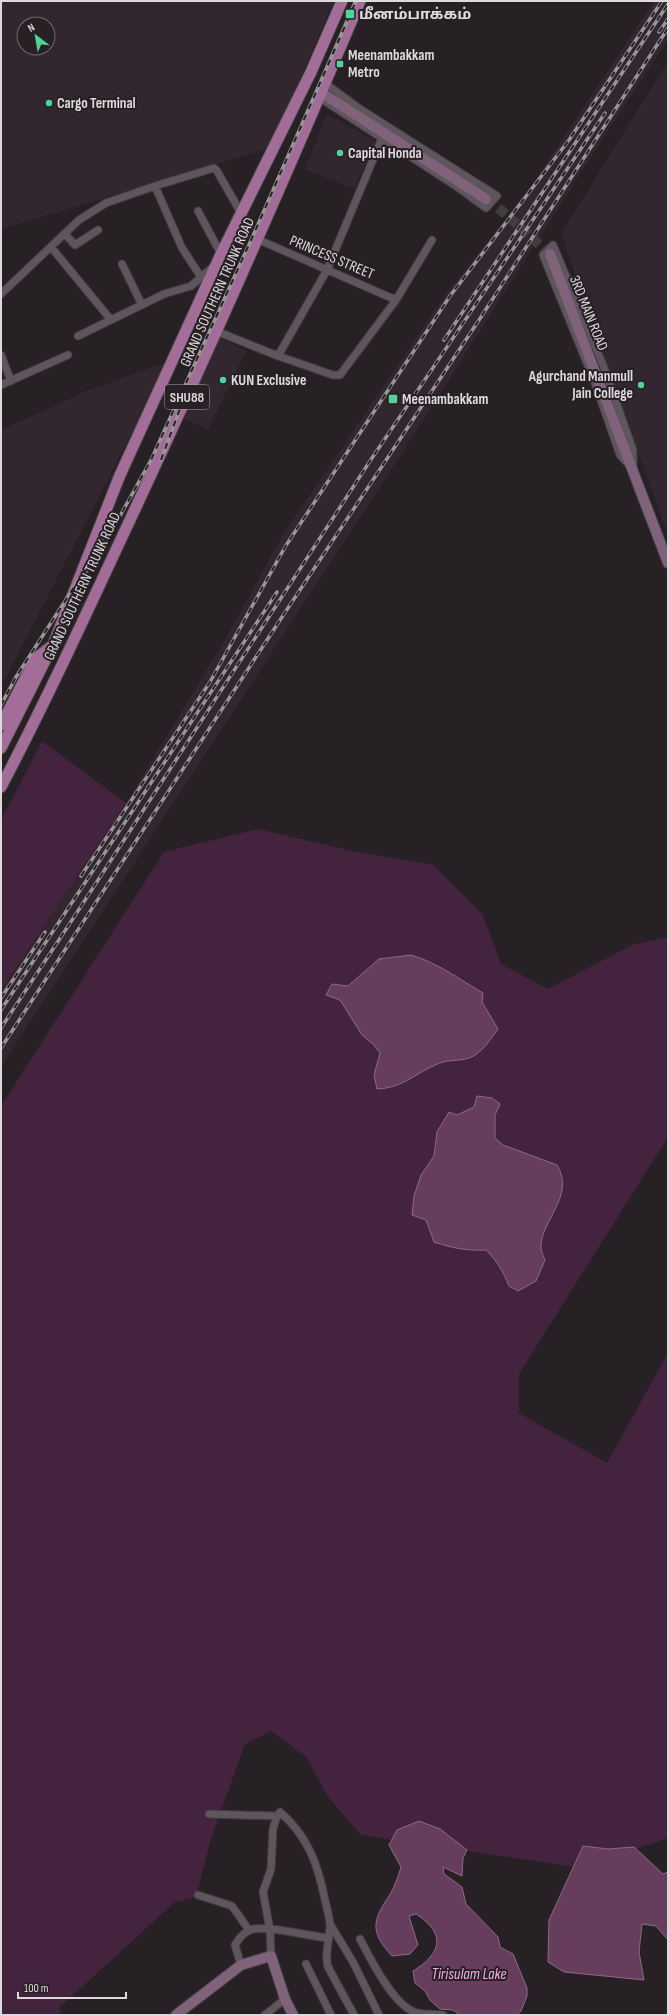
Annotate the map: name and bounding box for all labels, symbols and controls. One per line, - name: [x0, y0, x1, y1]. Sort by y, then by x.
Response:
- place label: மீனம்பாக்கம்: [359, 5, 471, 24]
- marker: மீனம்பாக்கம்: [344, 8, 356, 20]
- north arrow: [16, 16, 56, 56]
- text: N: [25, 21, 37, 35]
- place label: Meenambakkam Metro: [348, 46, 434, 82]
- marker: Meenambakkam Metro: [335, 59, 345, 69]
- place label: Cargo Terminal: [57, 94, 136, 113]
- marker: Cargo Terminal: [44, 98, 54, 108]
- place label: Capital Honda: [348, 144, 422, 163]
- marker: Capital Honda: [335, 148, 345, 158]
- street label: GRAND SOUTHERN TRUNK ROAD: [176, 215, 259, 370]
- street label: PRINCESS STREET: [287, 231, 377, 284]
- street label: 3RD MAIN ROAD: [565, 273, 612, 354]
- place label: Agurchand Manmull Jain College: [528, 367, 633, 403]
- place label: KUN Exclusive: [231, 371, 306, 390]
- marker: KUN Exclusive: [218, 375, 228, 385]
- marker: Agurchand Manmull Jain College: [636, 380, 646, 390]
- road number: SHU88: [165, 385, 209, 409]
- place label: Meenambakkam: [402, 390, 488, 409]
- marker: Meenambakkam: [387, 393, 399, 405]
- street label: GRAND SOUTHERN TRUNK ROAD: [40, 509, 125, 663]
- water label: Tirisulam Lake: [432, 1965, 506, 1984]
- scale bar: [18, 1974, 126, 2000]
- text: 100 m: [24, 1981, 49, 1996]

